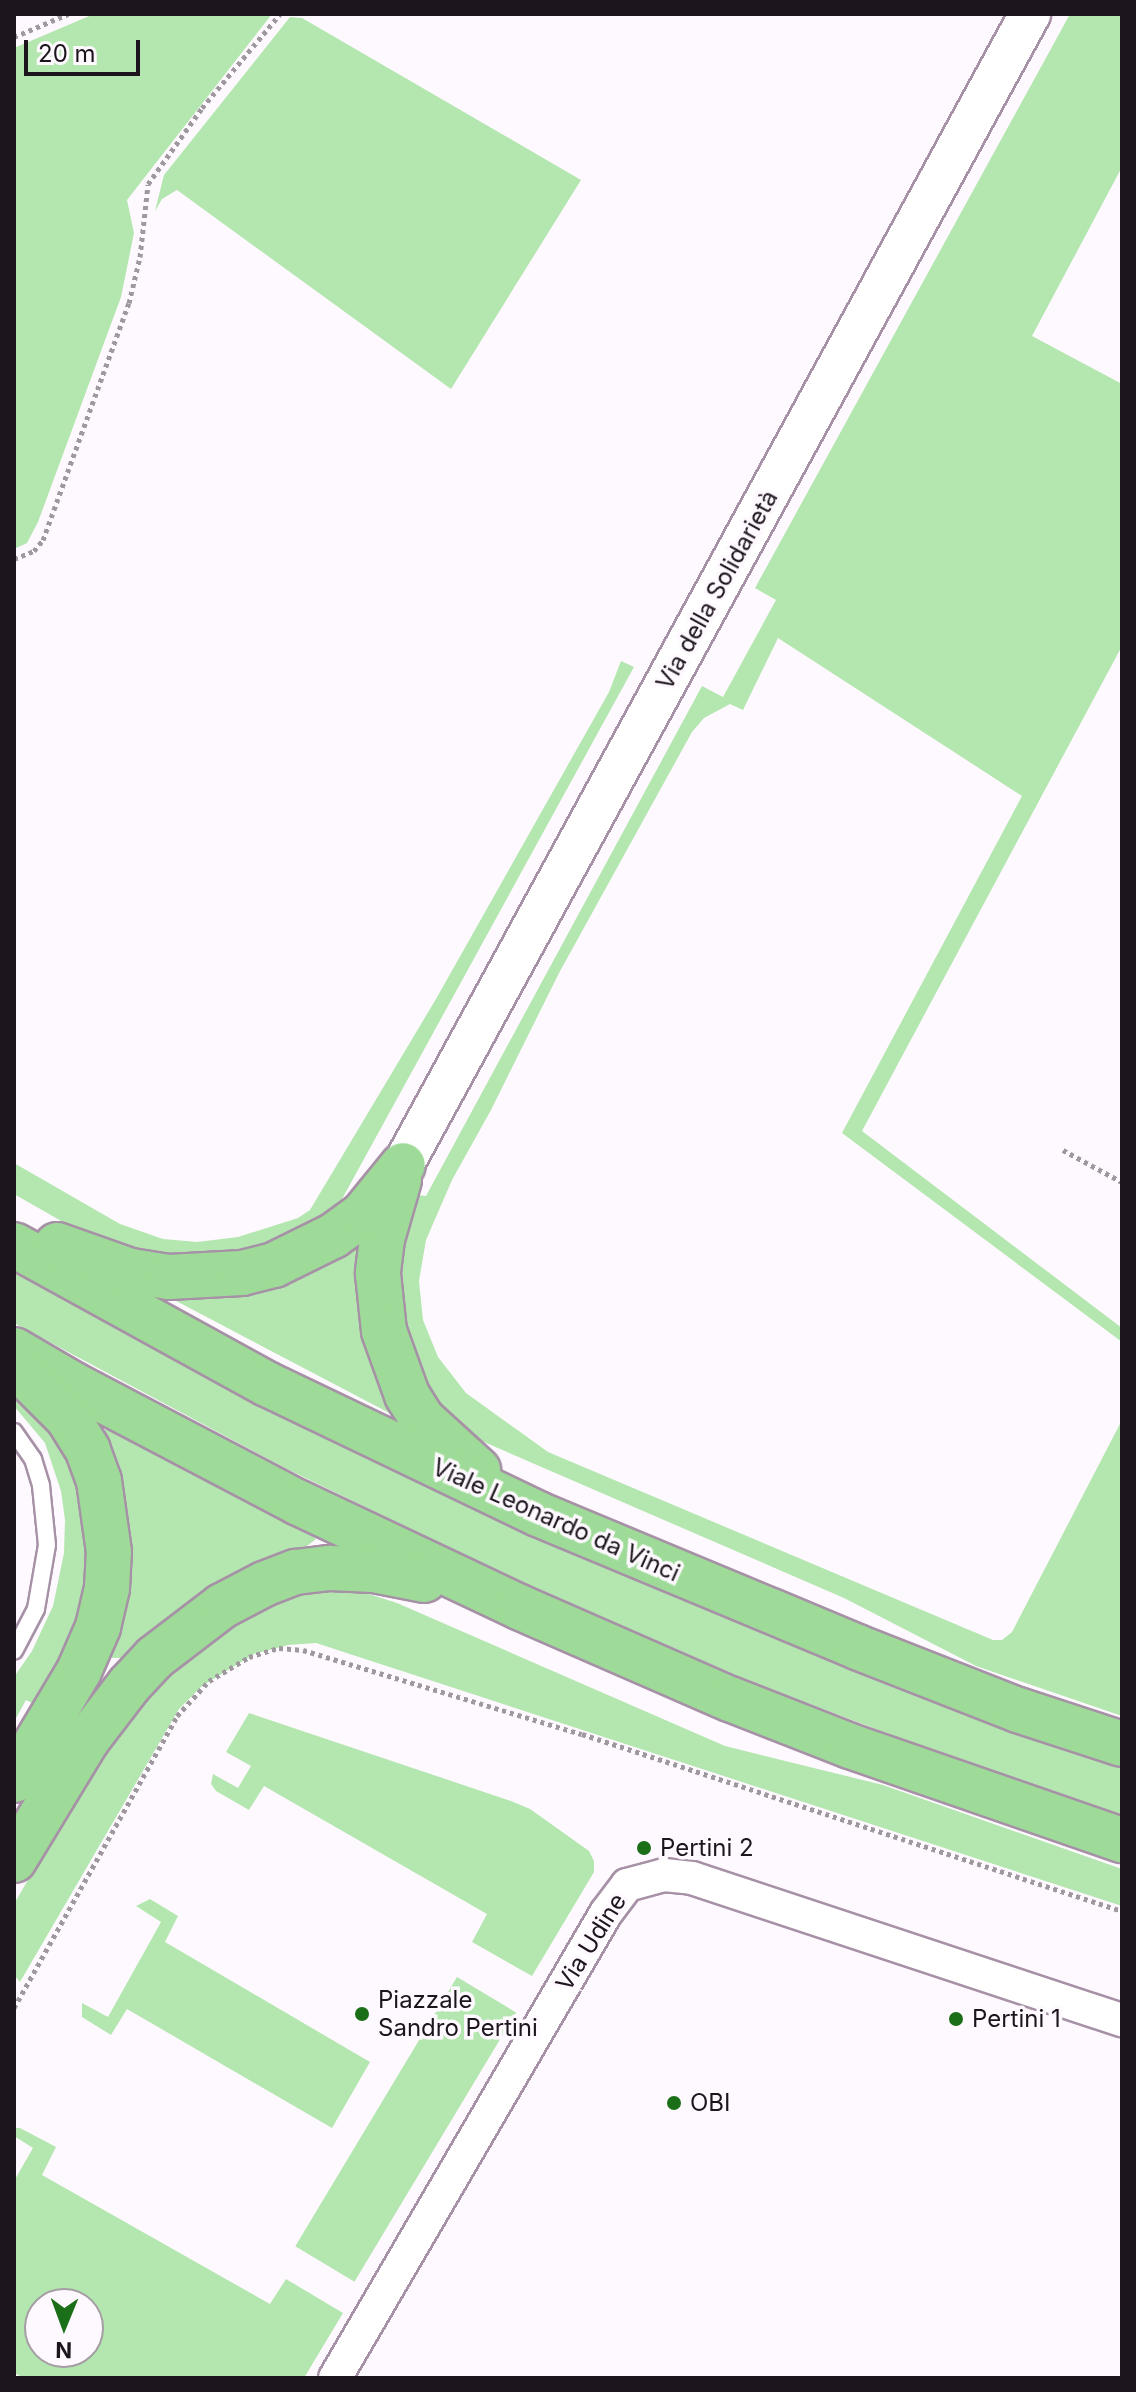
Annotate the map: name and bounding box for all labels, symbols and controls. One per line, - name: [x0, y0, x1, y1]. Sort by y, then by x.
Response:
- scale bar: [28, 24, 144, 74]
- text: 20 m: [38, 39, 96, 68]
- street label: Via della Solidarietà: [650, 485, 784, 695]
- street label: Viale Leonardo da Vinci: [428, 1452, 684, 1588]
- place label: Pertini 2: [660, 1834, 754, 1862]
- marker: Pertini 2: [635, 1839, 653, 1857]
- street label: Via Udine: [550, 1888, 632, 1996]
- place label: Piazzale Sandro Pertini: [378, 1986, 538, 2042]
- marker: Piazzale Sandro Pertini: [353, 2005, 371, 2023]
- place label: Pertini 1: [972, 2005, 1061, 2033]
- marker: Pertini 1: [947, 2010, 965, 2028]
- place label: OBI: [690, 2089, 730, 2117]
- marker: OBI: [665, 2094, 683, 2112]
- north arrow: [24, 2288, 104, 2368]
- text: N: [55, 2337, 72, 2363]

